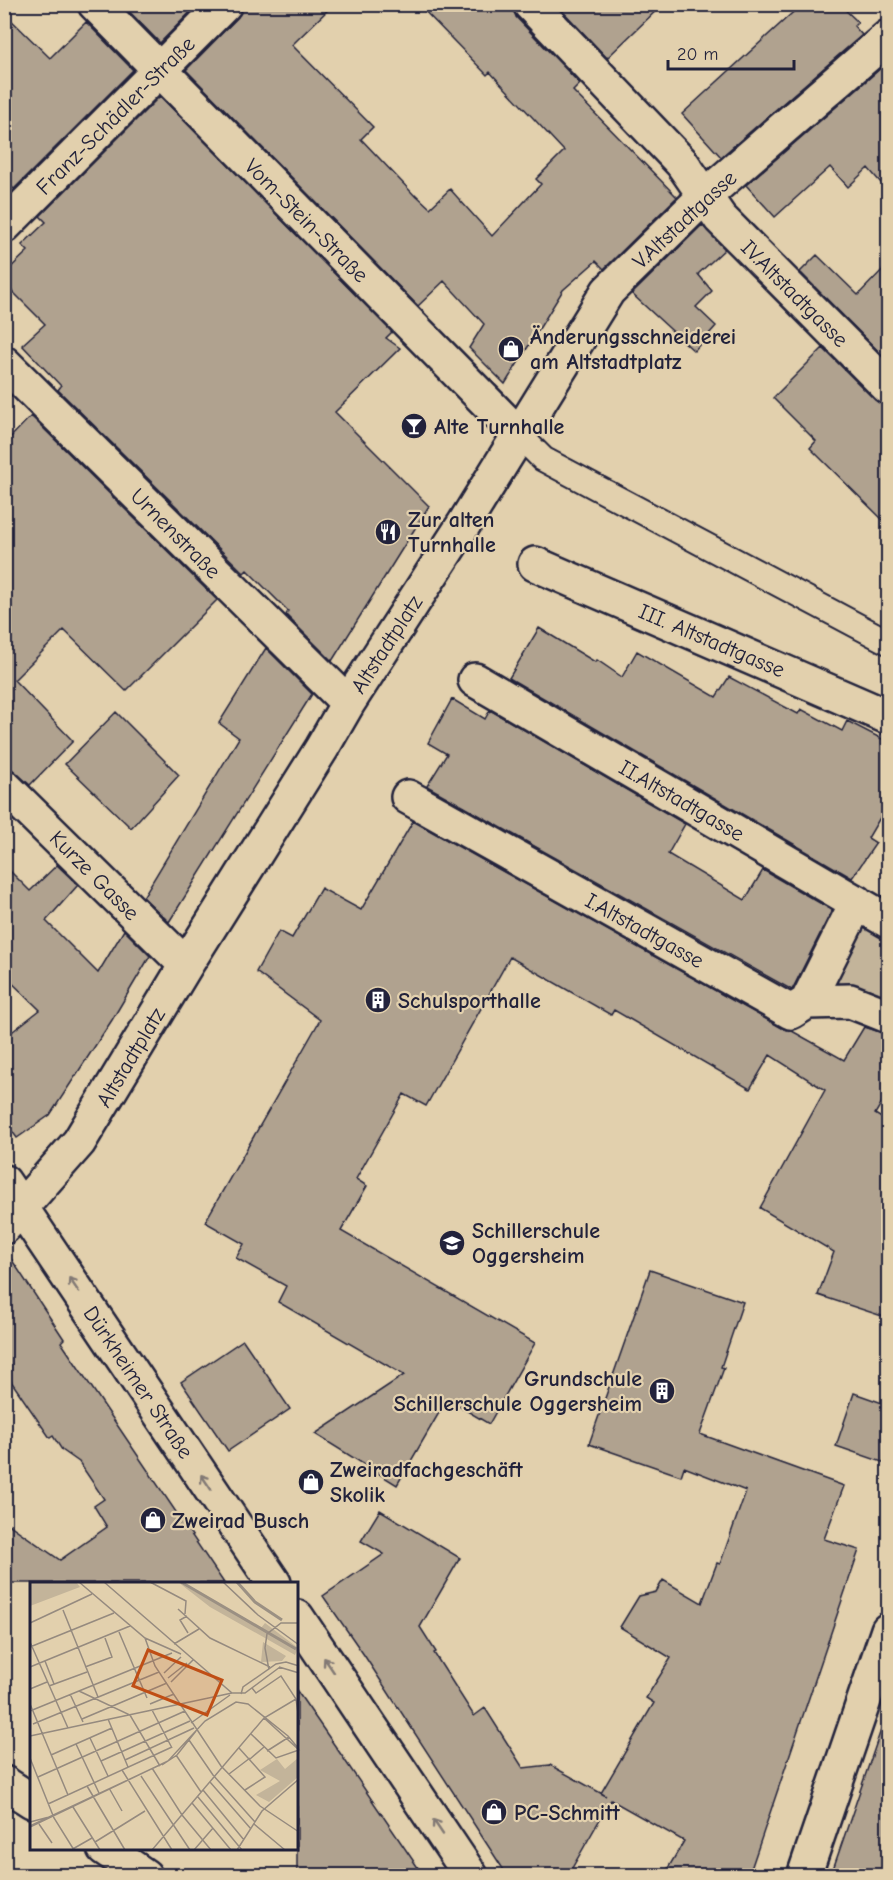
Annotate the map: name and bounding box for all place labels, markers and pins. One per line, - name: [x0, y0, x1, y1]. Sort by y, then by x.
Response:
- place label: Änderungsschneiderei am Altstadtplatz: [530, 324, 736, 375]
- shop icon: Änderungsschneiderei am Altstadtplatz: [496, 334, 526, 364]
- bar icon: Alte Turnhalle: [399, 411, 429, 441]
- place label: Alte Turnhalle: [434, 414, 565, 440]
- place label: Zur alten Turnhalle: [408, 507, 496, 558]
- restaurant icon: Zur alten Turnhalle: [373, 517, 403, 547]
- building icon: Schulsporthalle: [363, 985, 393, 1015]
- place label: Schulsporthalle: [398, 988, 541, 1014]
- place label: Schillerschule Oggersheim: [472, 1218, 600, 1269]
- school or university icon: Schillerschule Oggersheim: [437, 1228, 467, 1258]
- place label: Grundschule Schillerschule Oggersheim: [394, 1366, 642, 1417]
- building icon: Grundschule Schillerschule Oggersheim: [647, 1376, 677, 1406]
- place label: Zweiradfachgeschäft Skolik: [330, 1457, 523, 1508]
- shop icon: Zweiradfachgeschäft Skolik: [296, 1467, 326, 1497]
- shop icon: Zweirad Busch: [138, 1505, 168, 1535]
- place label: Zweirad Busch: [172, 1508, 309, 1534]
- shop icon: PC-Schmitt: [479, 1797, 509, 1827]
- place label: PC-Schmitt: [514, 1800, 620, 1826]

